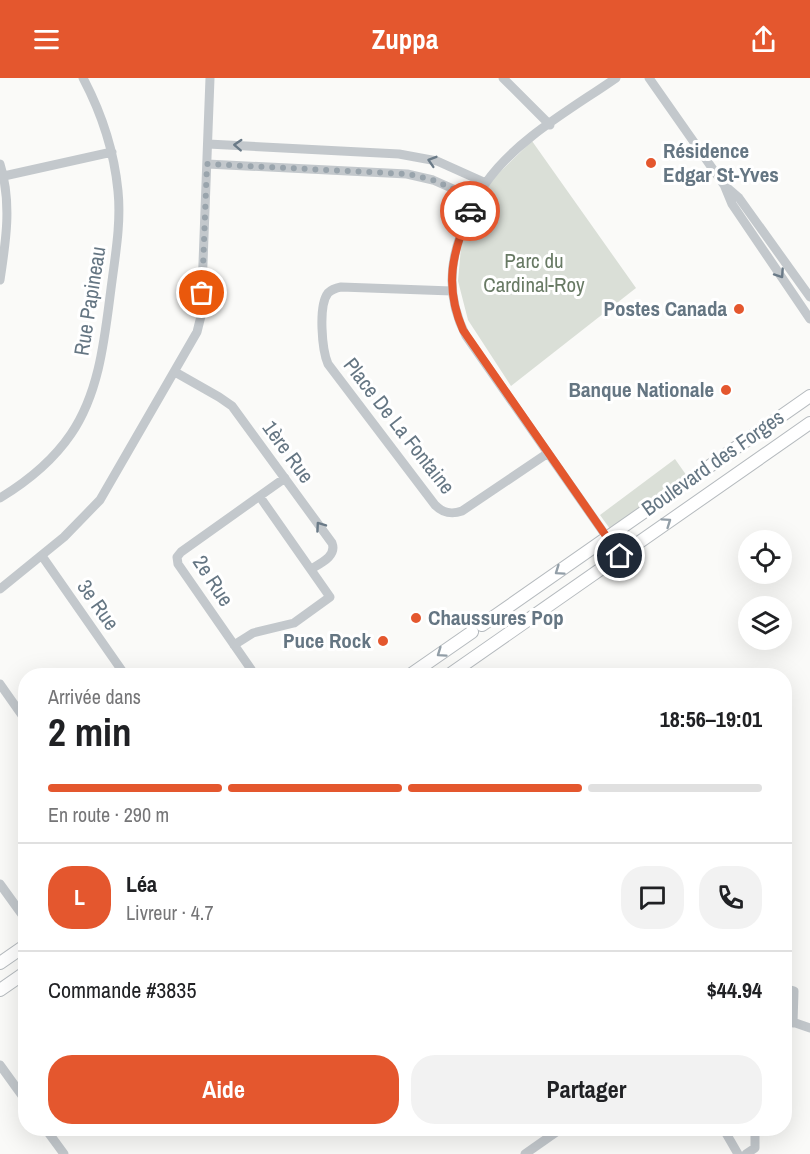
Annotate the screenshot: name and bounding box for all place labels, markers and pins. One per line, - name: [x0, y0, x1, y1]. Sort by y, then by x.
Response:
- place label: Résidence Edgar St-Yves: [663, 136, 779, 189]
- marker: Résidence Edgar St-Yves: [644, 156, 658, 170]
- pin: [176, 267, 227, 318]
- place label: Postes Canada: [604, 294, 727, 323]
- marker: Postes Canada: [732, 302, 746, 316]
- place label: Banque Nationale: [569, 375, 714, 404]
- marker: Banque Nationale: [719, 383, 733, 397]
- pin: [594, 530, 645, 581]
- place label: Chaussures Pop: [428, 603, 564, 632]
- marker: Chaussures Pop: [409, 611, 423, 625]
- place label: Puce Rock: [283, 626, 371, 655]
- marker: Puce Rock: [376, 634, 390, 648]

